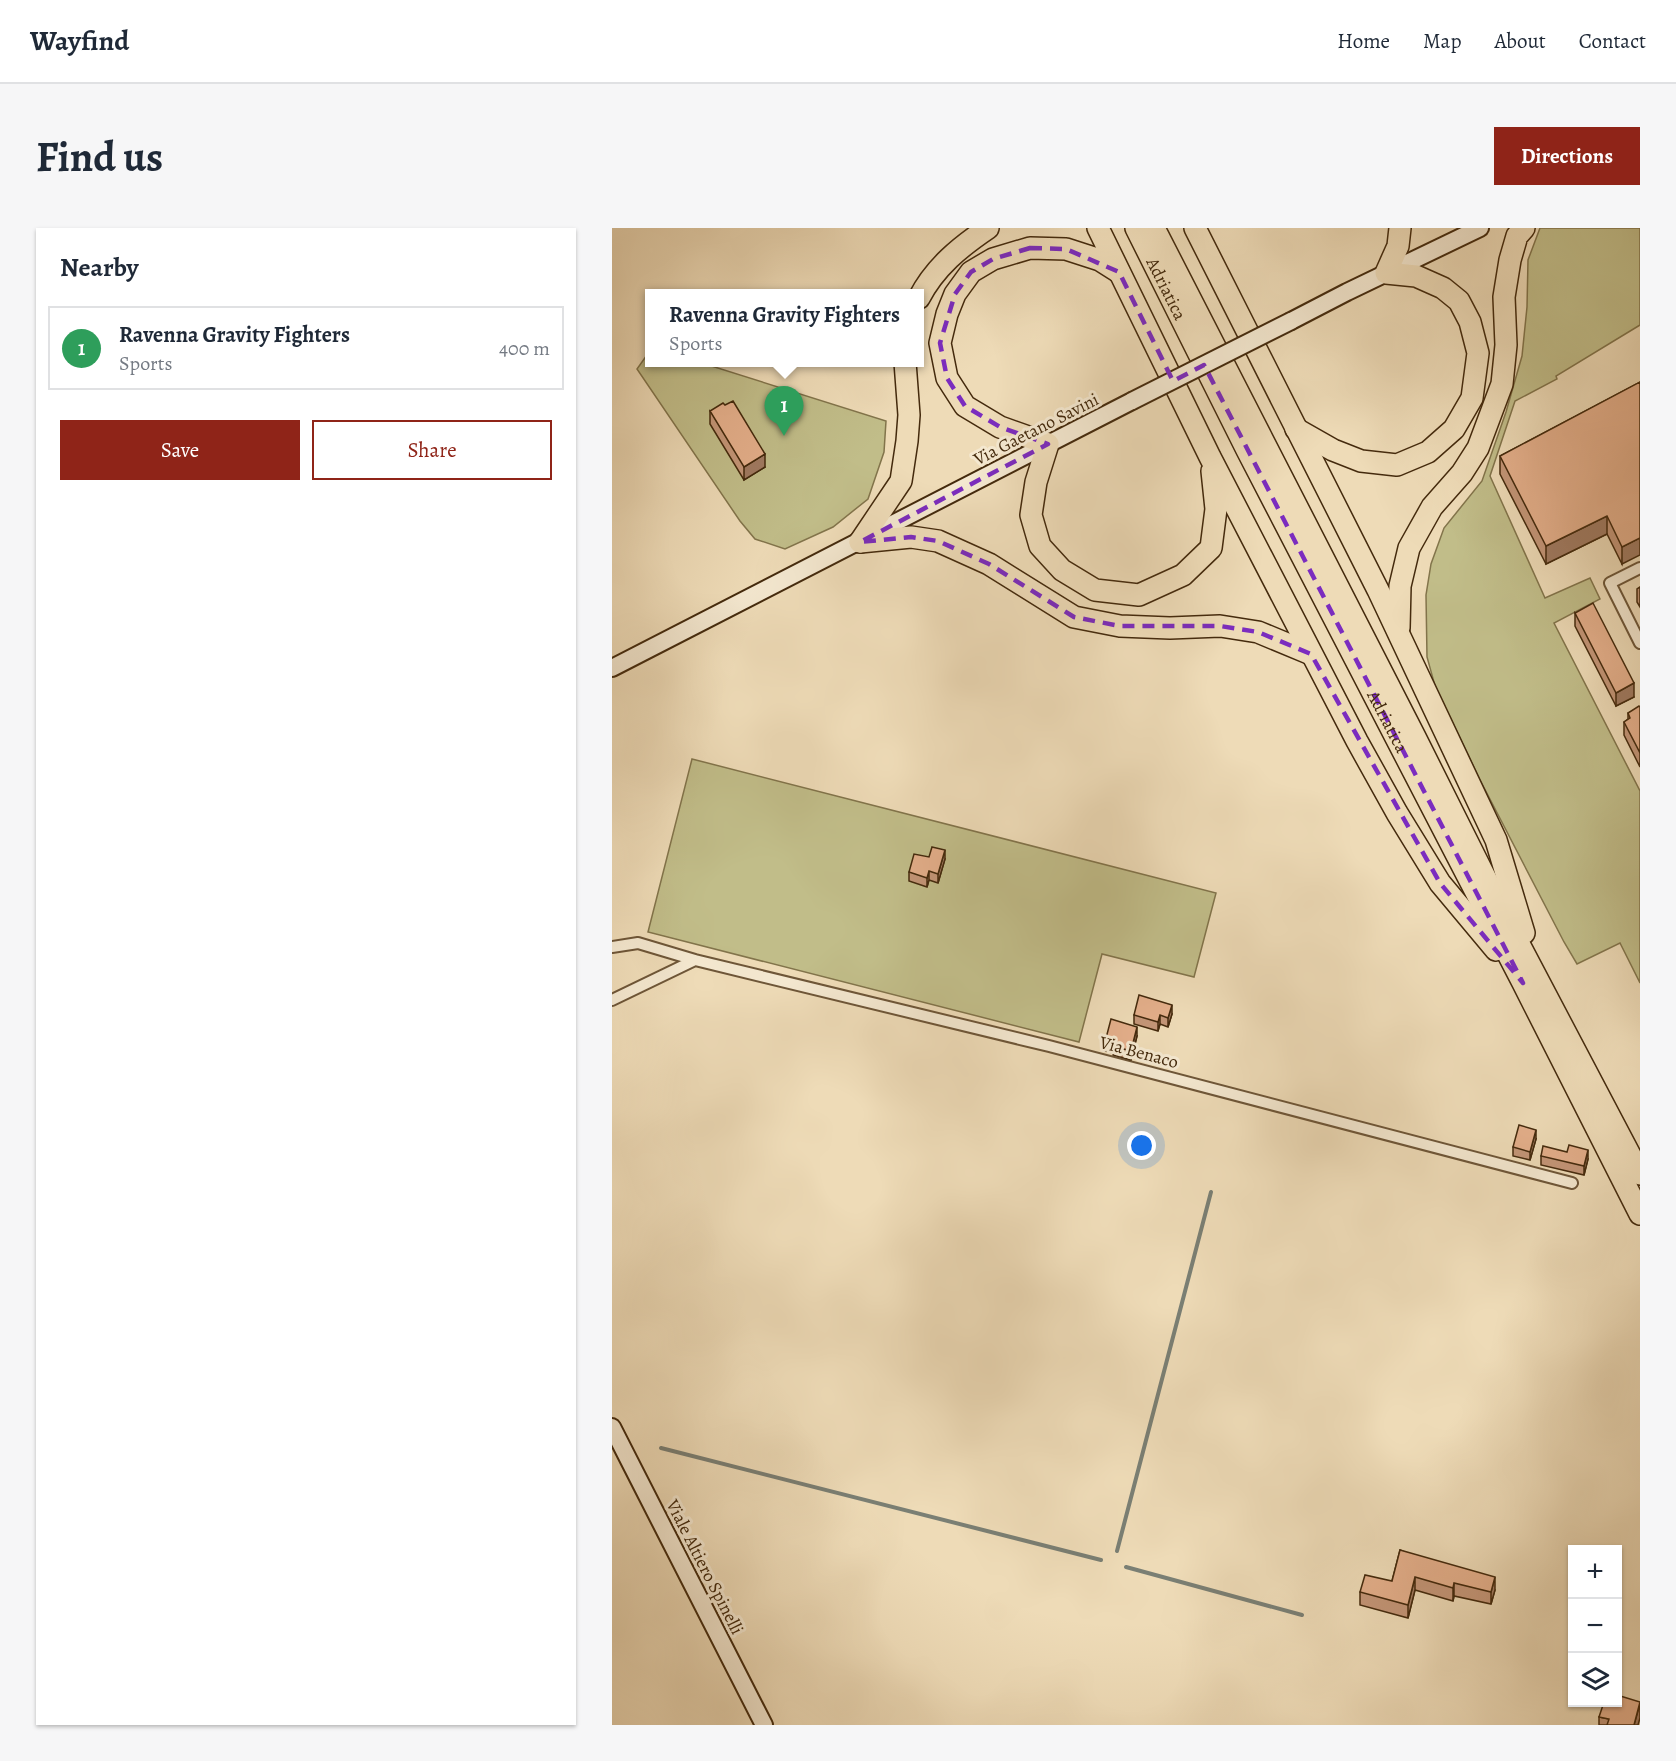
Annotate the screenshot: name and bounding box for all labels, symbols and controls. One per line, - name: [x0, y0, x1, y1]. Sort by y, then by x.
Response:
- text: Wayfind: [30, 22, 129, 60]
- text: Home: [1337, 27, 1390, 55]
- text: Map: [1423, 27, 1461, 55]
- text: About: [1494, 27, 1546, 55]
- text: Contact: [1579, 27, 1646, 55]
- button: Directions: [1494, 127, 1640, 185]
- text: Find us: [36, 128, 163, 185]
- text: Nearby: [60, 250, 139, 285]
- street label: Adriatica: [1140, 253, 1192, 325]
- popup: [645, 289, 924, 367]
- text: Ravenna Gravity Fighters: [669, 300, 900, 330]
- text: Ravenna Gravity Fighters: [119, 320, 350, 350]
- text: Sports: [669, 330, 722, 357]
- text: 1: [78, 335, 85, 362]
- text: 400 m: [499, 335, 550, 362]
- text: Sports: [119, 350, 172, 377]
- pin: 1: [764, 386, 804, 436]
- street label: Via Gaetano Savini: [968, 387, 1103, 471]
- button: Save: [60, 420, 300, 480]
- button: Share: [312, 420, 552, 480]
- street label: Adriatica: [1361, 685, 1414, 757]
- street label: Via Benaco: [1096, 1030, 1181, 1074]
- your location: [1127, 1131, 1156, 1160]
- street label: Viale Altiero Spinelli: [660, 1494, 749, 1639]
- map controls: [1568, 1545, 1622, 1707]
- button: +: [1568, 1545, 1622, 1599]
- button: −: [1568, 1599, 1622, 1653]
- button: layers: [1568, 1653, 1622, 1707]

